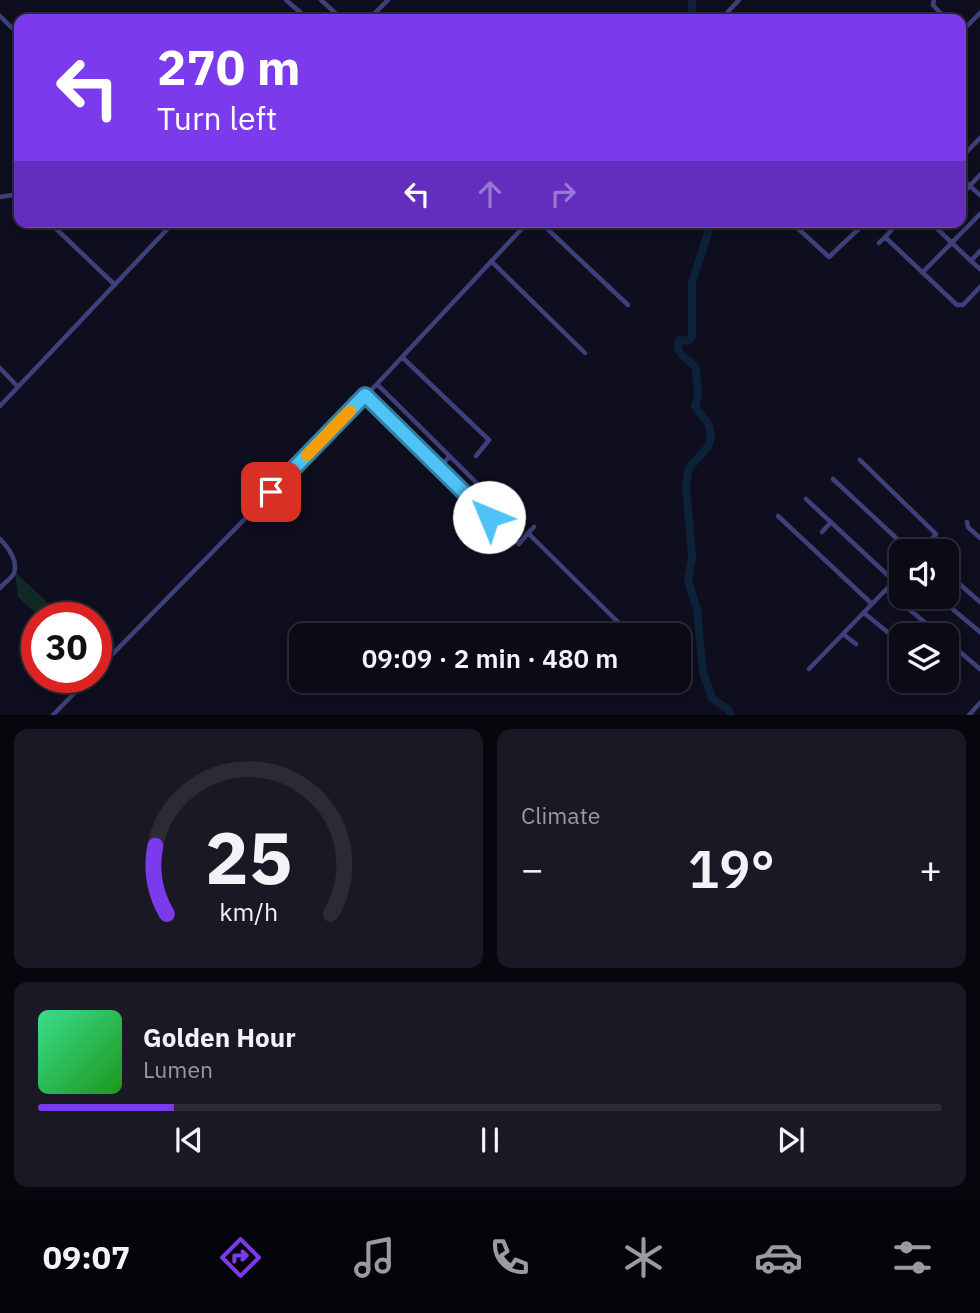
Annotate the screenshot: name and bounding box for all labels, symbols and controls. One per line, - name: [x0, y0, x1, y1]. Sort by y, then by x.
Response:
- text: 270 m: [157, 35, 301, 98]
- icon: left: [42, 42, 133, 133]
- text: Turn left: [157, 97, 277, 139]
- icon: left: [398, 175, 436, 213]
- icon: ahead: [471, 175, 509, 213]
- icon: right: [544, 175, 582, 213]
- pin: [241, 462, 301, 522]
- icon: arrive: [252, 473, 290, 511]
- position arrow: [452, 480, 526, 554]
- map controls: [889, 539, 959, 693]
- button: sound: [889, 539, 959, 609]
- speed limit sign: 30: [21, 602, 112, 693]
- button: layers: [889, 623, 959, 693]
- text: 09:09 · 2 min · 480 m: [362, 641, 618, 675]
- text: Climate: [521, 800, 600, 830]
- text: 25: [205, 810, 292, 905]
- text: 19°: [688, 835, 775, 902]
- text: −: [521, 844, 544, 893]
- text: +: [919, 844, 942, 893]
- text: km/h: [219, 895, 278, 928]
- text: Golden Hour: [143, 1020, 296, 1054]
- text: Lumen: [143, 1054, 213, 1084]
- icon: previous: [170, 1121, 208, 1159]
- icon: pause: [471, 1121, 509, 1159]
- icon: next: [772, 1121, 810, 1159]
- icon: directions: [216, 1233, 265, 1282]
- icon: music: [350, 1233, 399, 1282]
- icon: phone: [485, 1233, 534, 1282]
- icon: climate: [619, 1233, 668, 1282]
- icon: car: [754, 1233, 803, 1282]
- icon: filters: [888, 1233, 937, 1282]
- text: 09:07: [43, 1236, 130, 1278]

